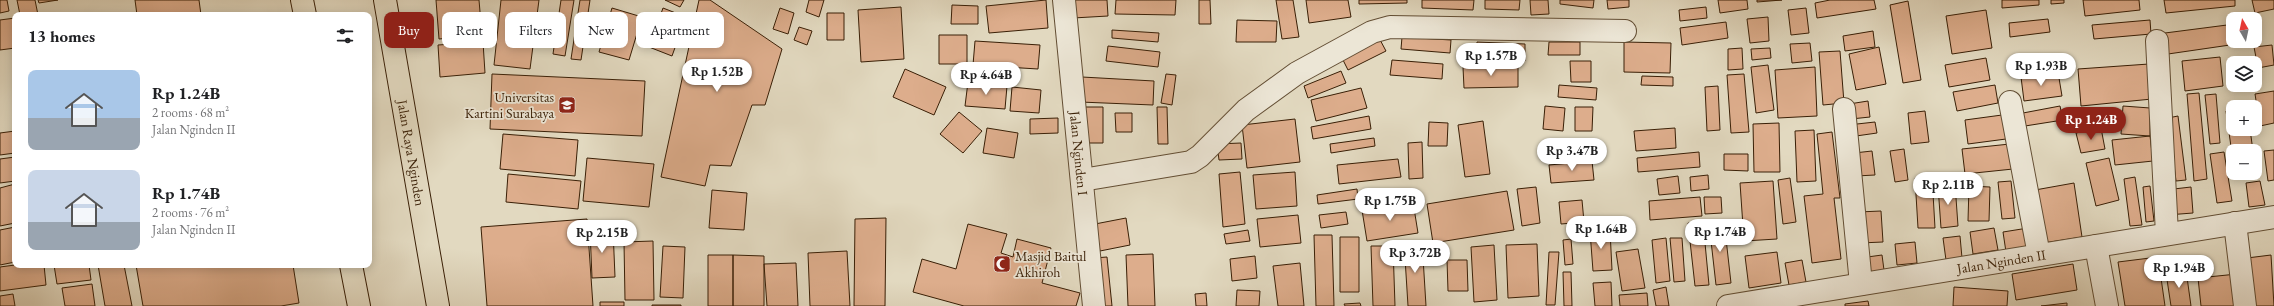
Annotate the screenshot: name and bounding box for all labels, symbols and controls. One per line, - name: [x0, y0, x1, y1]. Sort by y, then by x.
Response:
- chip: Buy: [384, 12, 434, 48]
- chip: Rent: [442, 12, 497, 48]
- chip: Filters: [505, 12, 566, 48]
- chip: New: [574, 12, 628, 48]
- chip: Apartment: [636, 12, 724, 48]
- north arrow: [2226, 12, 2262, 48]
- map controls: [2226, 12, 2262, 180]
- text: 13 homes: [28, 25, 95, 47]
- icon: filters: [334, 25, 356, 47]
- pin: Rp 1.57B: [1450, 43, 1532, 77]
- text: Rp 1.57B: [1465, 47, 1517, 64]
- pin: Rp 1.93B: [2000, 53, 2082, 87]
- button: layers: [2226, 56, 2262, 92]
- text: Rp 1.93B: [2015, 57, 2067, 74]
- pin: Rp 1.52B: [676, 59, 758, 93]
- pin: Rp 4.64B: [945, 62, 1027, 96]
- text: Rp 1.52B: [691, 63, 743, 80]
- text: Rp 4.64B: [960, 66, 1012, 83]
- text: Rp 1.24B: [152, 82, 220, 104]
- icon: home: [60, 86, 108, 134]
- place label: Universitas Kartini Surabaya: [465, 88, 554, 122]
- school or university icon: Universitas Kartini Surabaya: [557, 95, 577, 115]
- street label: Jalan Raya Nginden: [393, 97, 430, 208]
- button: +: [2226, 100, 2262, 136]
- text: 2 rooms · 68 m²: [152, 104, 229, 121]
- pin: Rp 1.24B: [2050, 107, 2132, 141]
- street label: Jalan Nginden I: [1066, 109, 1092, 197]
- text: Rp 1.24B: [2065, 111, 2117, 128]
- text: Jalan Nginden II: [152, 121, 235, 138]
- pin: Rp 3.47B: [1531, 138, 1613, 172]
- text: Rp 3.47B: [1546, 142, 1598, 159]
- button: −: [2226, 144, 2262, 180]
- pin: Rp 2.11B: [1907, 172, 1989, 206]
- text: Rp 2.11B: [1922, 176, 1974, 193]
- text: Rp 1.74B: [152, 182, 220, 204]
- icon: home: [60, 186, 108, 234]
- pin: Rp 1.75B: [1349, 188, 1431, 222]
- text: Rp 1.75B: [1364, 192, 1416, 209]
- text: 2 rooms · 76 m²: [152, 204, 229, 221]
- pin: Rp 1.64B: [1560, 216, 1642, 250]
- pin: Rp 1.74B: [1679, 219, 1761, 253]
- pin: Rp 2.15B: [561, 220, 643, 254]
- text: Rp 1.64B: [1575, 220, 1627, 237]
- text: Jalan Nginden II: [152, 221, 235, 238]
- text: Rp 1.74B: [1694, 223, 1746, 240]
- text: Rp 2.15B: [576, 224, 628, 241]
- pin: Rp 3.72B: [1374, 240, 1456, 274]
- text: Rp 3.72B: [1389, 244, 1441, 261]
- street label: Jalan Nginden II: [1955, 245, 2047, 278]
- place label: Masjid Baitul Akhiroh: [1014, 247, 1087, 281]
- mosque icon: Masjid Baitul Akhiroh: [992, 254, 1012, 274]
- pin: Rp 1.94B: [2138, 255, 2220, 289]
- text: Rp 1.94B: [2153, 259, 2205, 276]

